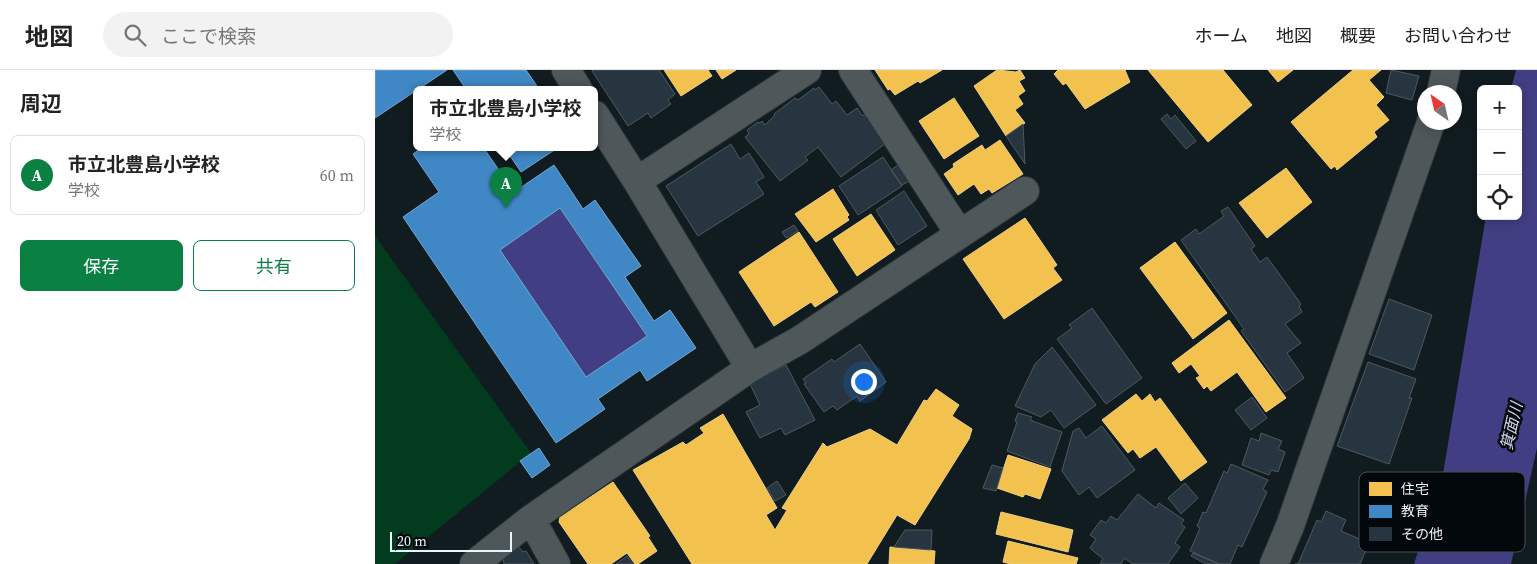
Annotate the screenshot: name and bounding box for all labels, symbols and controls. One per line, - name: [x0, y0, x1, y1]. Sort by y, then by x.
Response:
- search box: [103, 12, 453, 57]
- text: 地図: [25, 20, 73, 53]
- icon: search: [121, 21, 149, 49]
- text: ここで検索: [161, 23, 256, 49]
- text: ホーム: [1195, 23, 1248, 48]
- text: 地図: [1276, 23, 1312, 48]
- text: 概要: [1340, 23, 1376, 48]
- text: お問い合わせ: [1404, 23, 1512, 48]
- north arrow: [1417, 85, 1462, 130]
- map controls: [1477, 85, 1522, 220]
- button: +: [1477, 85, 1522, 130]
- popup: [413, 86, 598, 151]
- text: 周辺: [20, 89, 62, 118]
- text: 市立北豊島小学校: [429, 95, 582, 121]
- text: 学校: [429, 123, 462, 145]
- button: −: [1477, 130, 1522, 175]
- text: 市立北豊島小学校: [68, 151, 220, 177]
- text: A: [32, 164, 42, 186]
- text: 60 m: [320, 164, 354, 186]
- pin: A: [490, 167, 522, 208]
- button: locate: [1477, 175, 1522, 220]
- text: 学校: [68, 179, 100, 201]
- button: 保存: [20, 240, 183, 291]
- button: 共有: [193, 240, 355, 291]
- your location: [851, 369, 877, 395]
- water label: 箕面川: [1495, 398, 1528, 452]
- legend: [1359, 472, 1525, 552]
- text: 住宅: [1401, 479, 1429, 499]
- text: 教育: [1401, 501, 1429, 521]
- text: その他: [1401, 524, 1443, 544]
- scale bar: [390, 529, 513, 552]
- text: 20 m: [397, 531, 427, 551]

